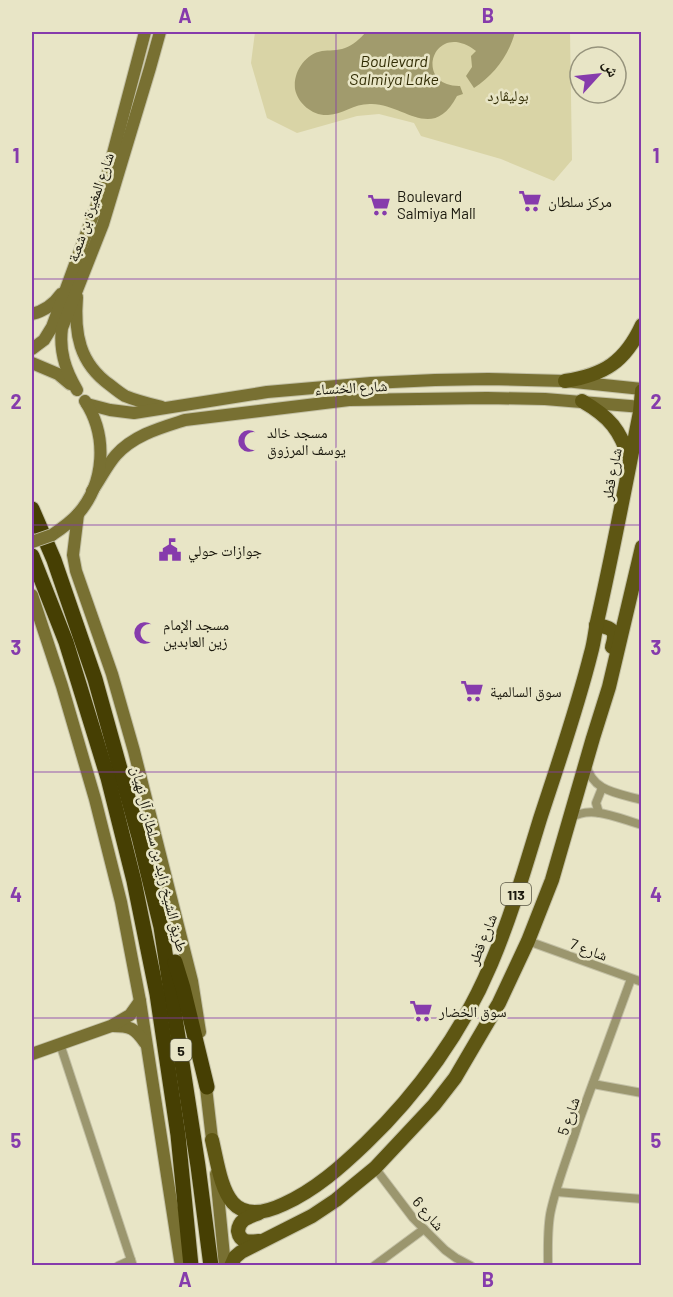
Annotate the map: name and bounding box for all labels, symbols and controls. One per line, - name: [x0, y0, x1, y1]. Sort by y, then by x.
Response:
- text: A: [178, 3, 192, 27]
- text: B: [482, 3, 494, 27]
- north arrow: [568, 45, 628, 105]
- water label: Boulevard Salmiya Lake: [349, 51, 439, 88]
- text: ش: [599, 56, 624, 80]
- park label: بوليڤارد: [487, 86, 529, 105]
- text: 1: [12, 143, 20, 167]
- text: 1: [652, 143, 660, 167]
- street label: شارع المغيرة بن شعبة: [63, 150, 119, 265]
- place label: Boulevard Salmiya Mall: [397, 187, 476, 222]
- supermarket icon: مركز سلطان: [517, 188, 543, 214]
- supermarket icon: Boulevard Salmiya Mall: [366, 192, 392, 218]
- place label: مركز سلطان: [548, 192, 612, 212]
- street label: شارع الخنساء: [314, 376, 388, 400]
- text: 2: [10, 389, 22, 413]
- text: 2: [650, 389, 662, 413]
- place label: مسجد خالد يوسف المرزوق: [267, 423, 346, 460]
- mosque icon: مسجد خالد يوسف المرزوق: [236, 428, 262, 454]
- street label: شارع قطر: [597, 446, 627, 503]
- public building icon: جوازات حولي: [157, 537, 183, 563]
- place label: جوازات حولي: [188, 541, 263, 563]
- place label: مسجد الإمام زين العابدين: [163, 615, 229, 652]
- mosque icon: مسجد الإمام زين العابدين: [132, 620, 158, 646]
- text: 3: [11, 635, 21, 659]
- text: 3: [651, 635, 661, 659]
- supermarket icon: سوق السالمية: [459, 678, 485, 704]
- place label: سوق السالمية: [490, 682, 562, 702]
- street label: طريق الشيخ زايد بن سلطان آل نهيان: [126, 764, 192, 955]
- text: 4: [10, 882, 22, 906]
- text: 4: [650, 882, 662, 906]
- road number: 113: [501, 883, 531, 905]
- street label: شارع قطر: [463, 911, 502, 969]
- street label: شارع 7: [567, 934, 610, 966]
- supermarket icon: سوق الخضار: [408, 998, 434, 1024]
- place label: سوق الخضار: [438, 1002, 507, 1022]
- road number: 5: [170, 1039, 192, 1061]
- street label: شارع 5: [553, 1094, 585, 1138]
- text: 5: [11, 1128, 22, 1152]
- text: 5: [651, 1128, 662, 1152]
- street label: شارع 6: [408, 1192, 449, 1235]
- text: A: [178, 1267, 192, 1291]
- text: B: [482, 1267, 494, 1291]

